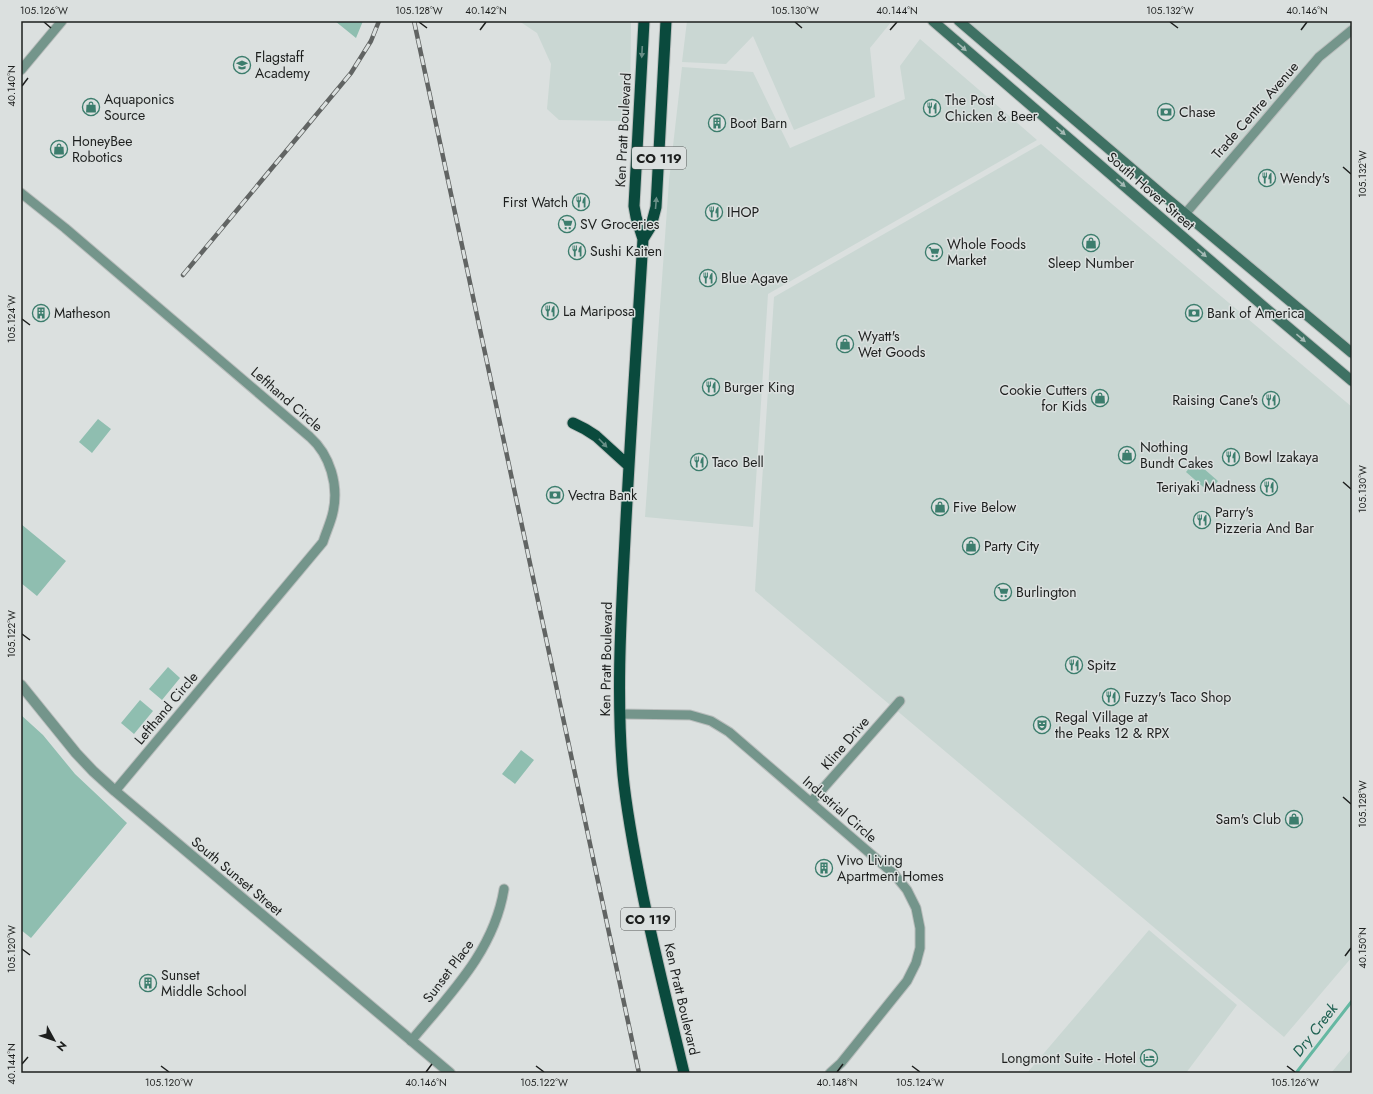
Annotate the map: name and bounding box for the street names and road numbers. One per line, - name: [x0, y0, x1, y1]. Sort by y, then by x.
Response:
- street label: Trade Centre Avenue: [1207, 57, 1303, 163]
- street label: Ken Pratt Boulevard: [610, 72, 636, 188]
- road number: CO 119: [632, 147, 686, 169]
- street label: South Hover Street: [1103, 147, 1200, 235]
- street label: Lefthand Circle: [247, 362, 327, 436]
- street label: Ken Pratt Boulevard: [595, 601, 617, 717]
- street label: Lefthand Circle: [130, 667, 202, 749]
- street label: Kline Drive: [816, 712, 874, 774]
- street label: Industrial Circle: [798, 771, 882, 847]
- street label: South Sunset Street: [187, 832, 287, 921]
- road number: CO 119: [621, 908, 675, 930]
- street label: Sunset Place: [418, 935, 478, 1007]
- street label: Ken Pratt Boulevard: [659, 941, 705, 1057]

